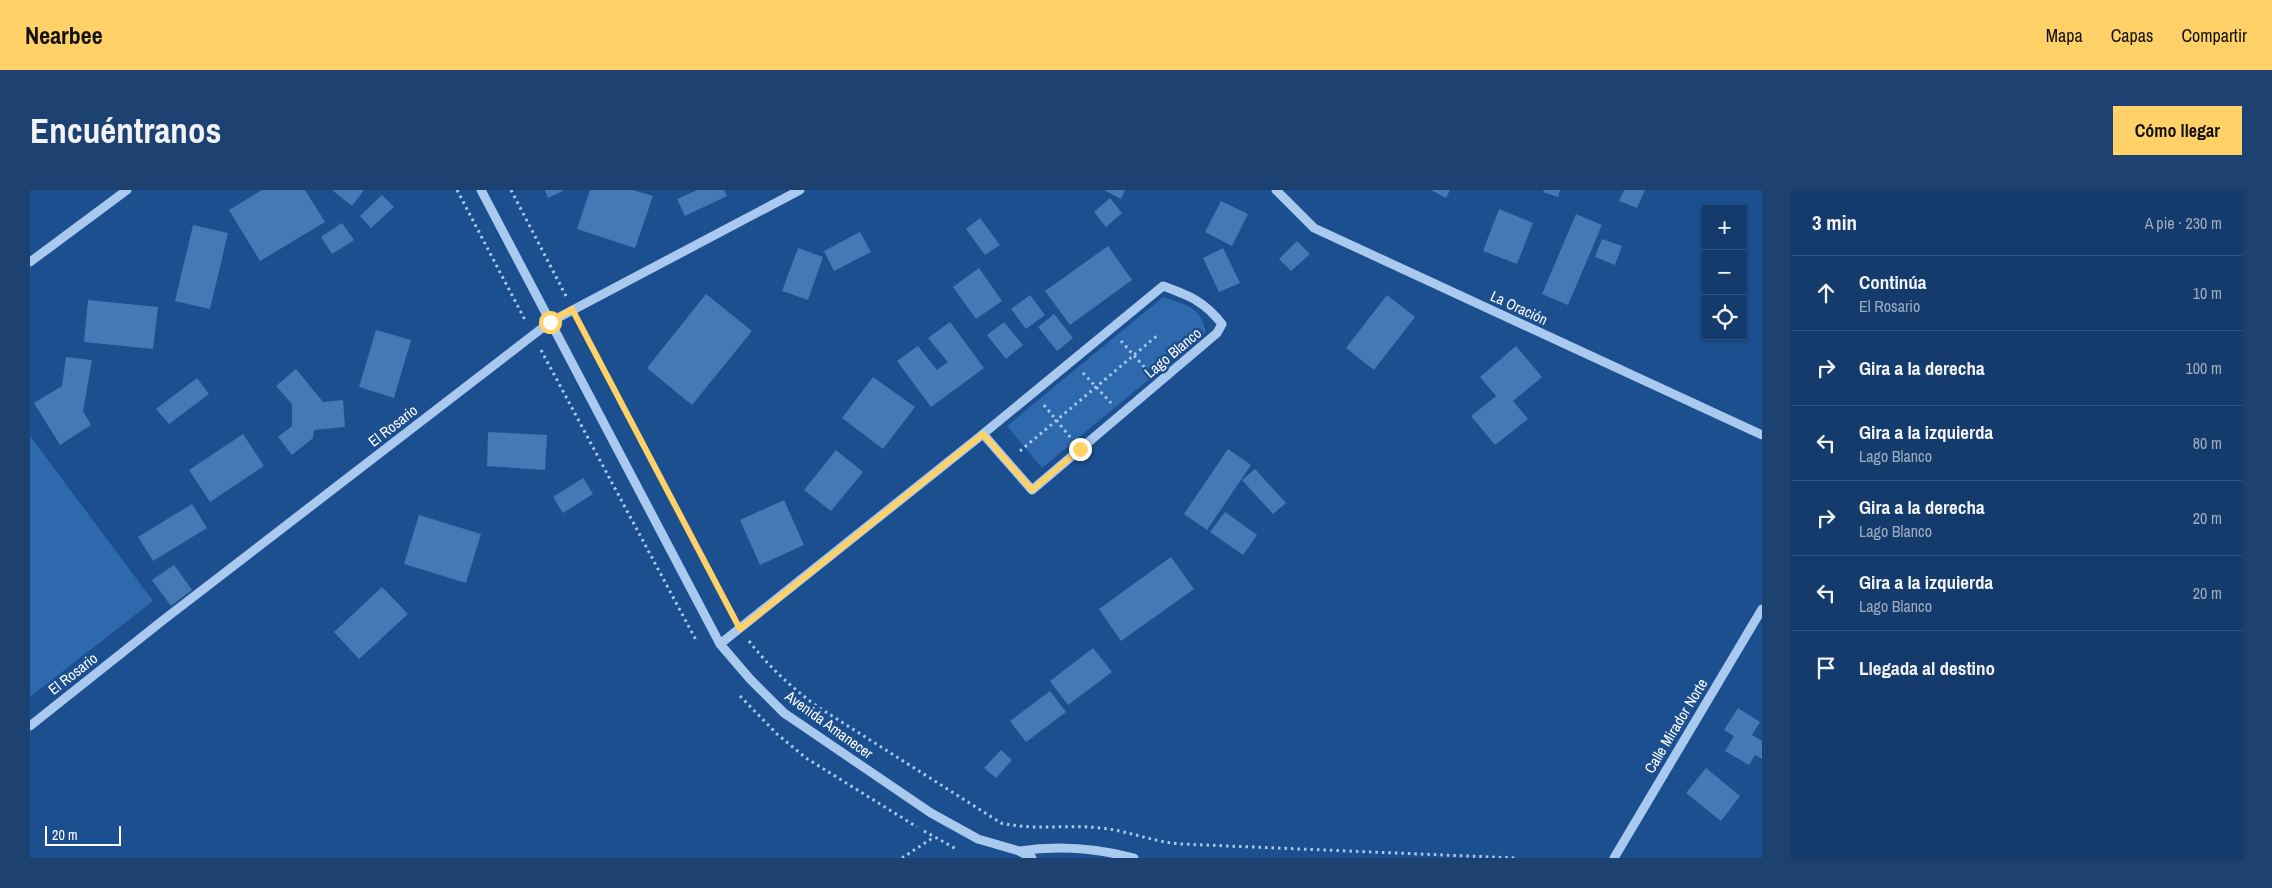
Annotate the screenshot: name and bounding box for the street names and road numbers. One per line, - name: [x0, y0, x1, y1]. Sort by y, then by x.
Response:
- street label: La Oración: [1487, 285, 1551, 330]
- street label: Lago Blanco: [1140, 322, 1206, 383]
- street label: El Rosario: [364, 400, 422, 452]
- street label: El Rosario: [44, 648, 102, 700]
- street label: Calle Mirador Norte: [1639, 674, 1712, 777]
- street label: Avenida Amanecer: [780, 685, 877, 764]

